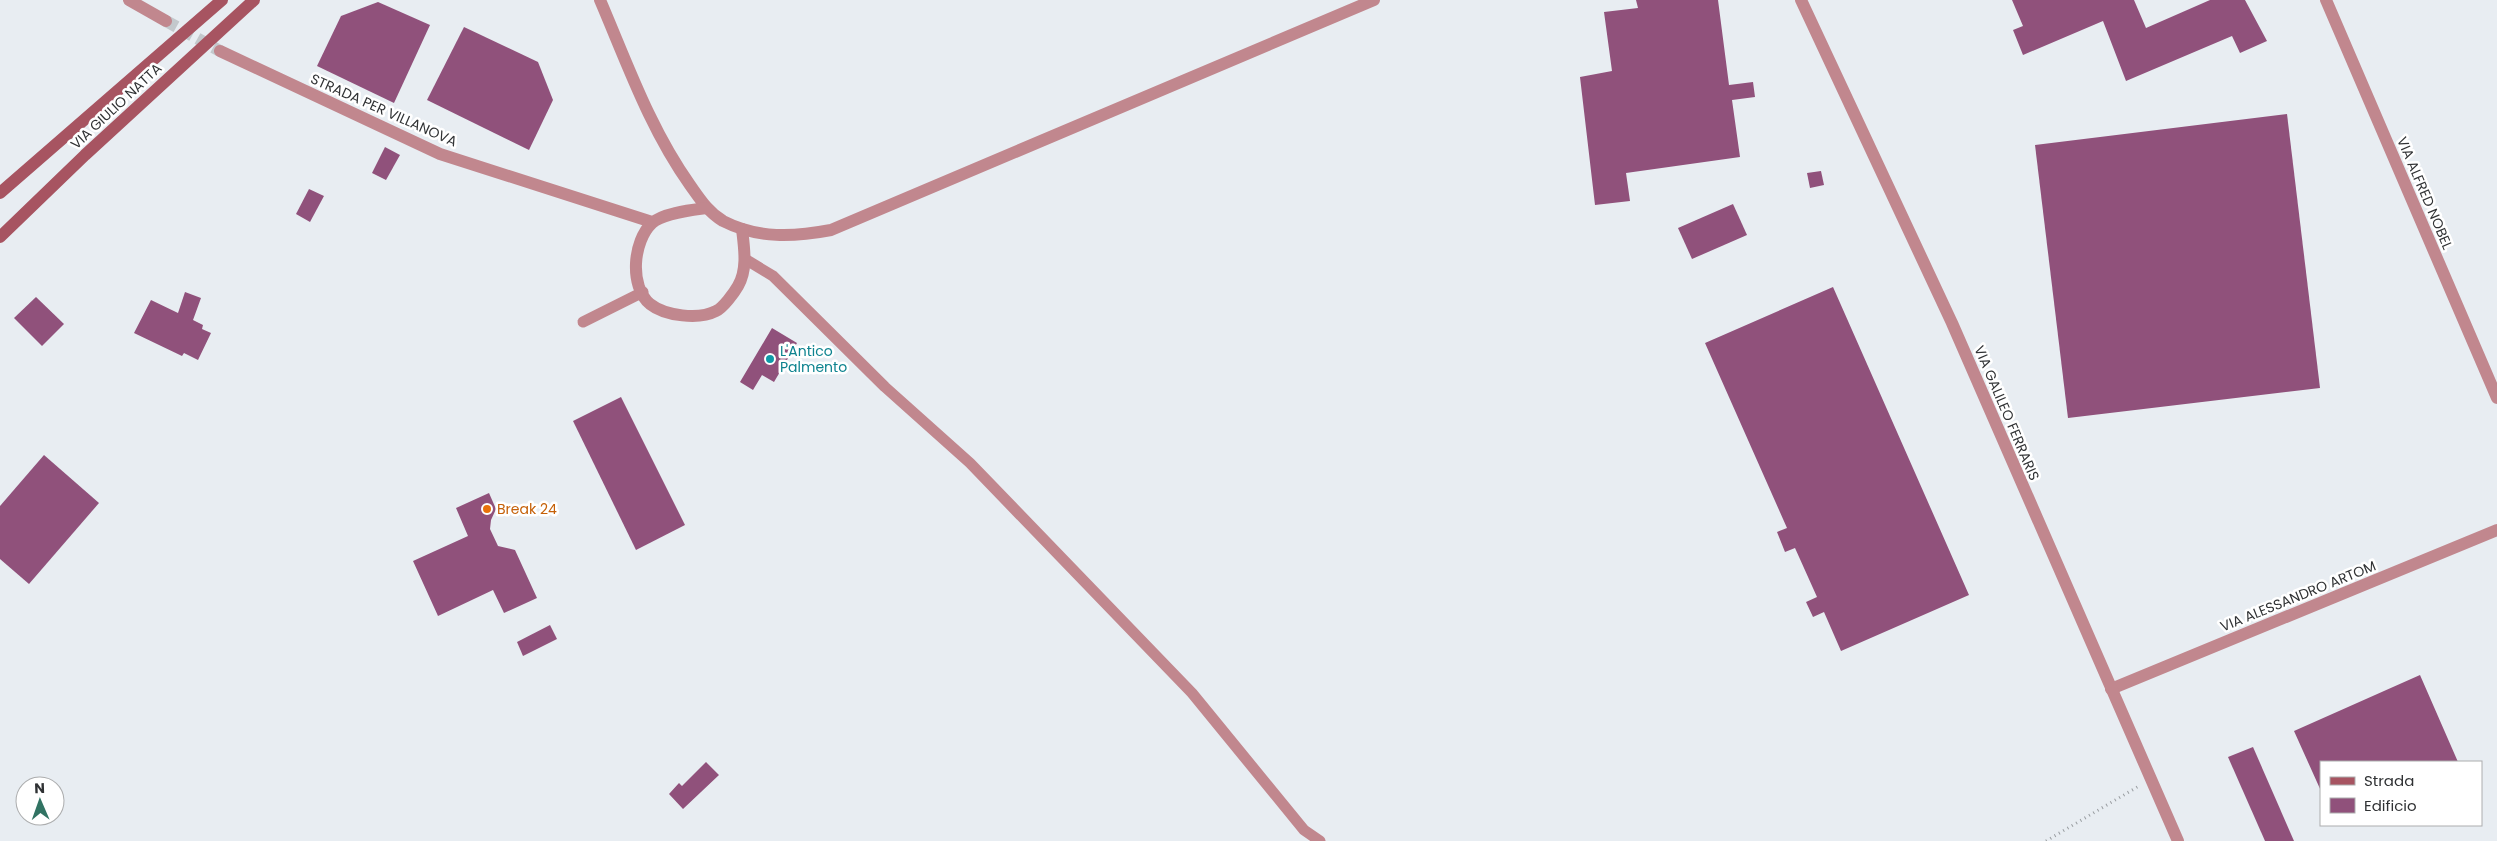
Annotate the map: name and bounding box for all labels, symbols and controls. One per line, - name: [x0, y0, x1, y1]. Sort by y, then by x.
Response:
- street label: VIA GIULIO NATTA: [66, 58, 166, 154]
- street label: STRADA PER VILLANOVA: [308, 69, 460, 151]
- street label: VIA ALFRED NOBEL: [2392, 134, 2458, 252]
- place label: L'Antico Palmento: [780, 341, 847, 377]
- street label: VIA GALILEO FERRARIS: [1970, 342, 2044, 484]
- marker: L'Antico Palmento: [764, 353, 776, 365]
- place label: Break 24: [497, 499, 557, 519]
- marker: Break 24: [481, 503, 493, 515]
- street label: VIA ALESSANDRO ARTOM: [2217, 556, 2379, 636]
- legend: [2320, 761, 2482, 826]
- text: Strada: [2364, 770, 2414, 791]
- north arrow: [15, 776, 65, 826]
- text: N: [34, 778, 45, 798]
- text: Edificio: [2364, 795, 2417, 816]

